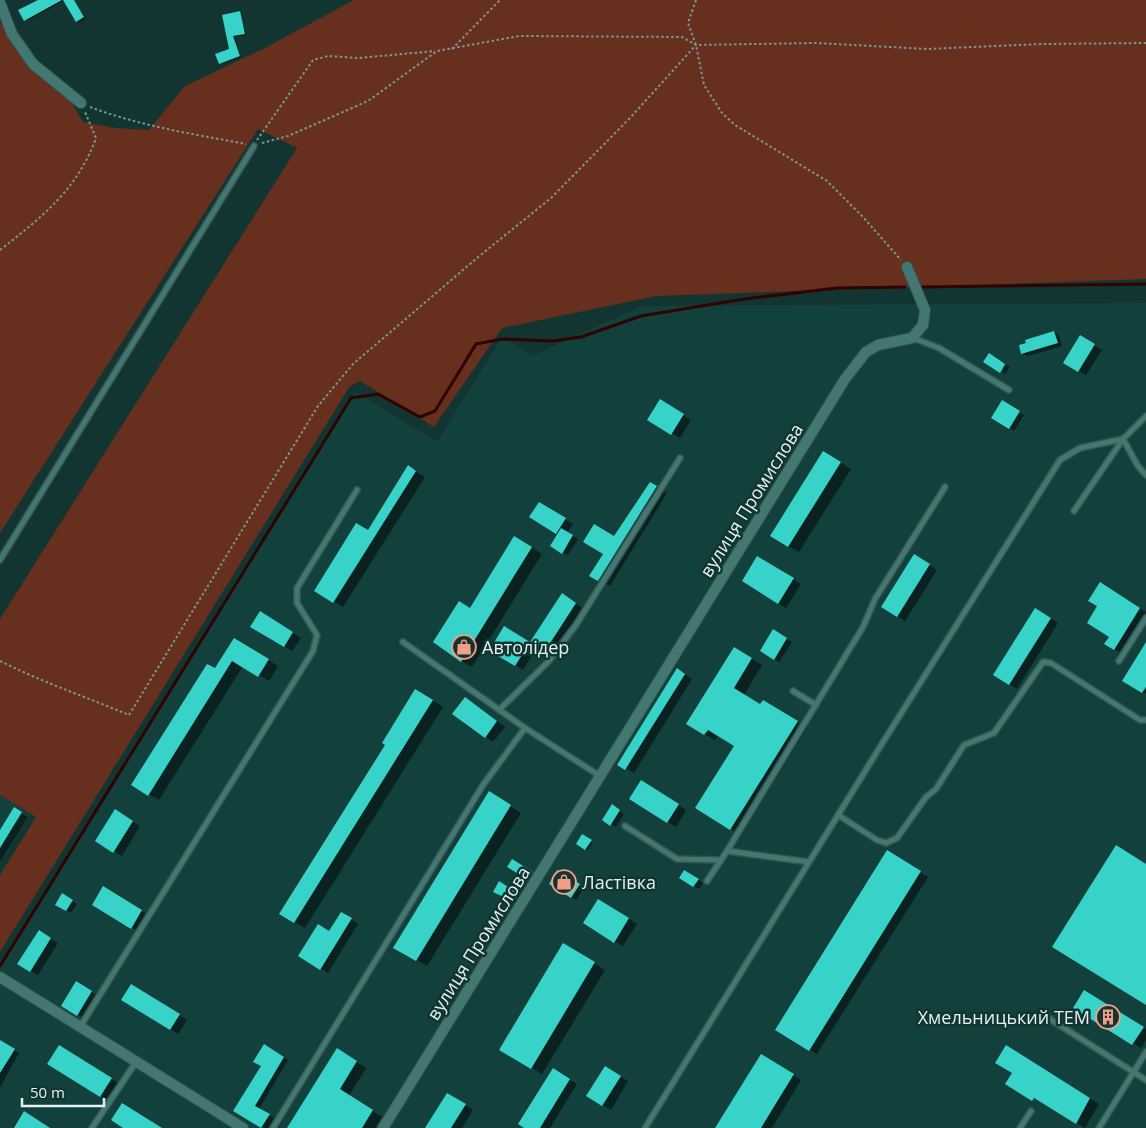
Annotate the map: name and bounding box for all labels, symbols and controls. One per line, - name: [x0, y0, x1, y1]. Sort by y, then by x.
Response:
- street label: вулиця Промислова: [694, 419, 808, 581]
- shop icon: Автолідер: [451, 634, 477, 660]
- place label: Автолідер: [482, 635, 569, 659]
- street label: вулиця Промислова: [421, 862, 535, 1024]
- shop icon: Ластівка: [551, 869, 577, 895]
- place label: Ластівка: [582, 870, 656, 894]
- building icon: Хмельницький ТЕМ: [1095, 1004, 1121, 1030]
- place label: Хмельницький ТЕМ: [918, 1005, 1090, 1029]
- scale bar: [22, 1076, 105, 1108]
- text: 50 m: [30, 1082, 65, 1102]

